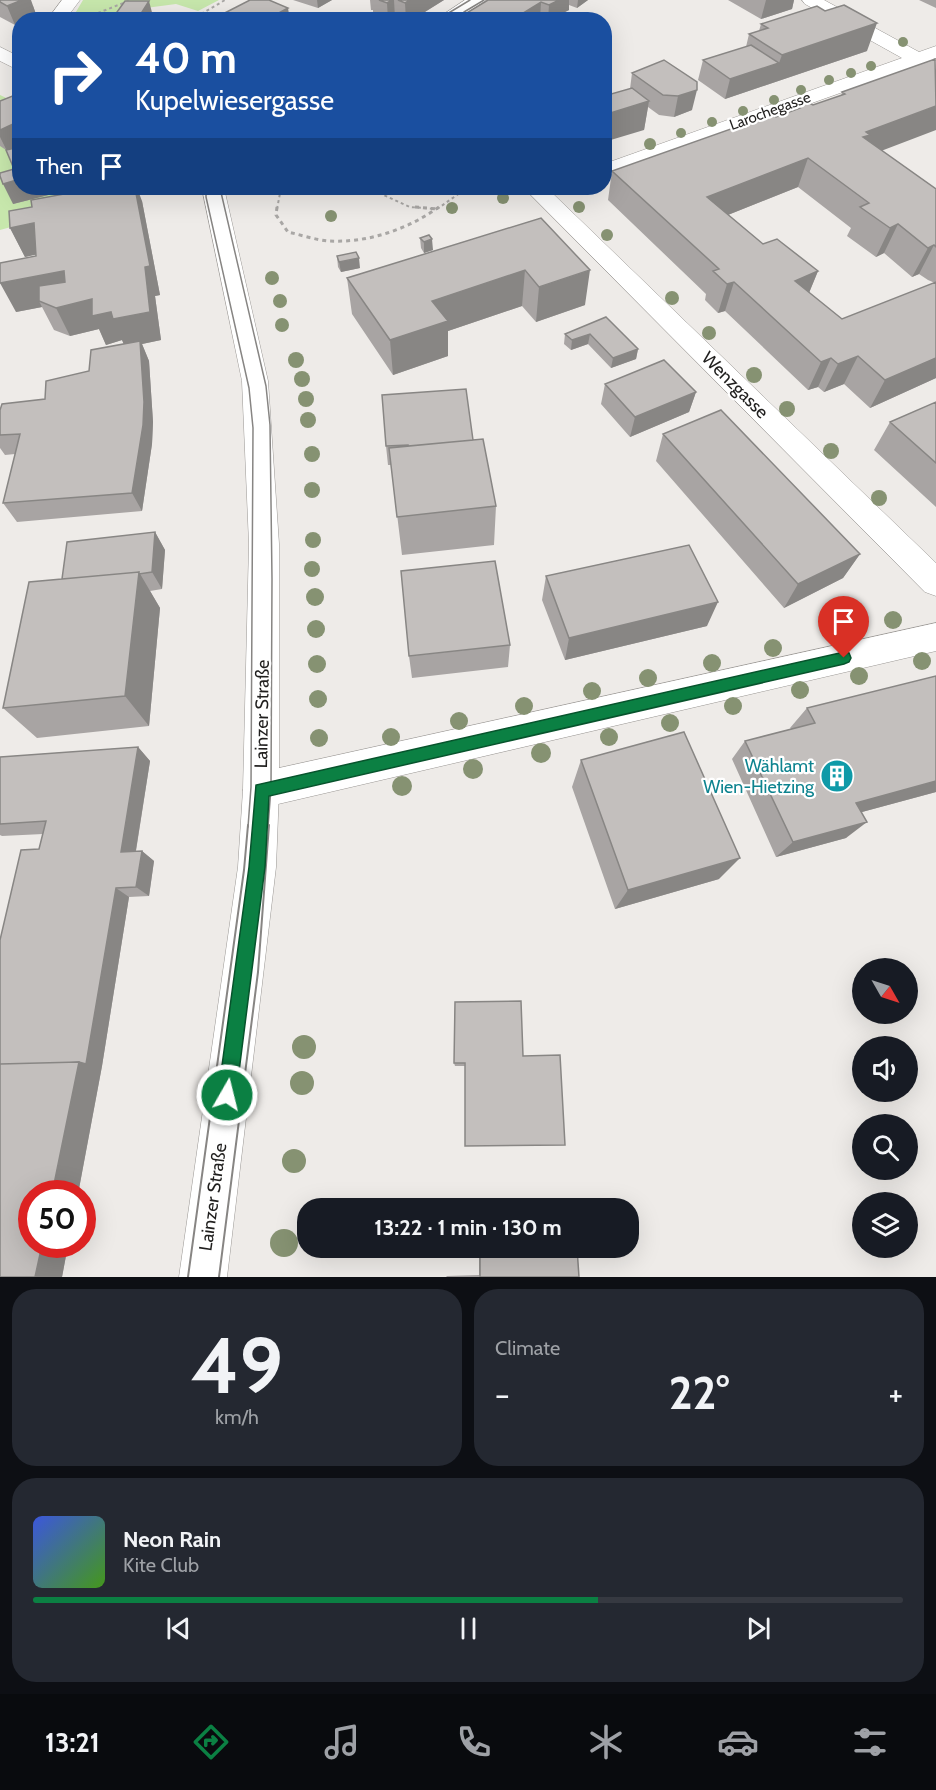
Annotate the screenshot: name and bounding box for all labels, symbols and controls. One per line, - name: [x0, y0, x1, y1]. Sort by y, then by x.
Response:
- text: 40 m: [135, 32, 237, 84]
- icon: right: [36, 36, 114, 114]
- text: Kupelwiesergasse: [135, 84, 334, 117]
- street label: Larochegasse: [727, 88, 813, 134]
- icon: arrive: [95, 150, 128, 183]
- text: Then: [36, 153, 83, 180]
- street label: Wenzgasse: [697, 347, 773, 423]
- pin: [818, 596, 869, 658]
- icon: arrive: [827, 605, 860, 638]
- street label: Lainzer Straße: [250, 659, 274, 769]
- place label: Wählamt Wien-Hietzing: [703, 755, 815, 798]
- building icon: Wählamt Wien-Hietzing: [819, 758, 855, 794]
- north arrow: [852, 958, 918, 1024]
- map controls: [852, 958, 918, 1258]
- button: sound: [852, 1036, 918, 1102]
- position arrow: [195, 1063, 259, 1127]
- button: search: [852, 1114, 918, 1180]
- street label: Lainzer Straße: [195, 1142, 231, 1252]
- speed limit sign: 50: [18, 1180, 96, 1258]
- button: layers: [852, 1192, 918, 1258]
- text: 13:22 · 1 min · 130 m: [374, 1214, 562, 1241]
- text: 49: [191, 1318, 283, 1413]
- text: Climate: [495, 1336, 560, 1360]
- text: 22°: [669, 1366, 729, 1420]
- text: −: [495, 1374, 510, 1414]
- text: +: [888, 1374, 903, 1414]
- text: km/h: [215, 1405, 259, 1429]
- text: Neon Rain: [123, 1526, 221, 1553]
- text: Kite Club: [123, 1553, 199, 1577]
- icon: previous: [162, 1612, 195, 1645]
- icon: pause: [452, 1612, 485, 1645]
- icon: next: [742, 1612, 775, 1645]
- icon: directions: [190, 1721, 232, 1763]
- icon: music: [321, 1721, 363, 1763]
- icon: phone: [453, 1721, 495, 1763]
- icon: climate: [585, 1721, 627, 1763]
- icon: car: [717, 1721, 759, 1763]
- icon: filters: [849, 1721, 891, 1763]
- text: 13:21: [45, 1726, 100, 1759]

